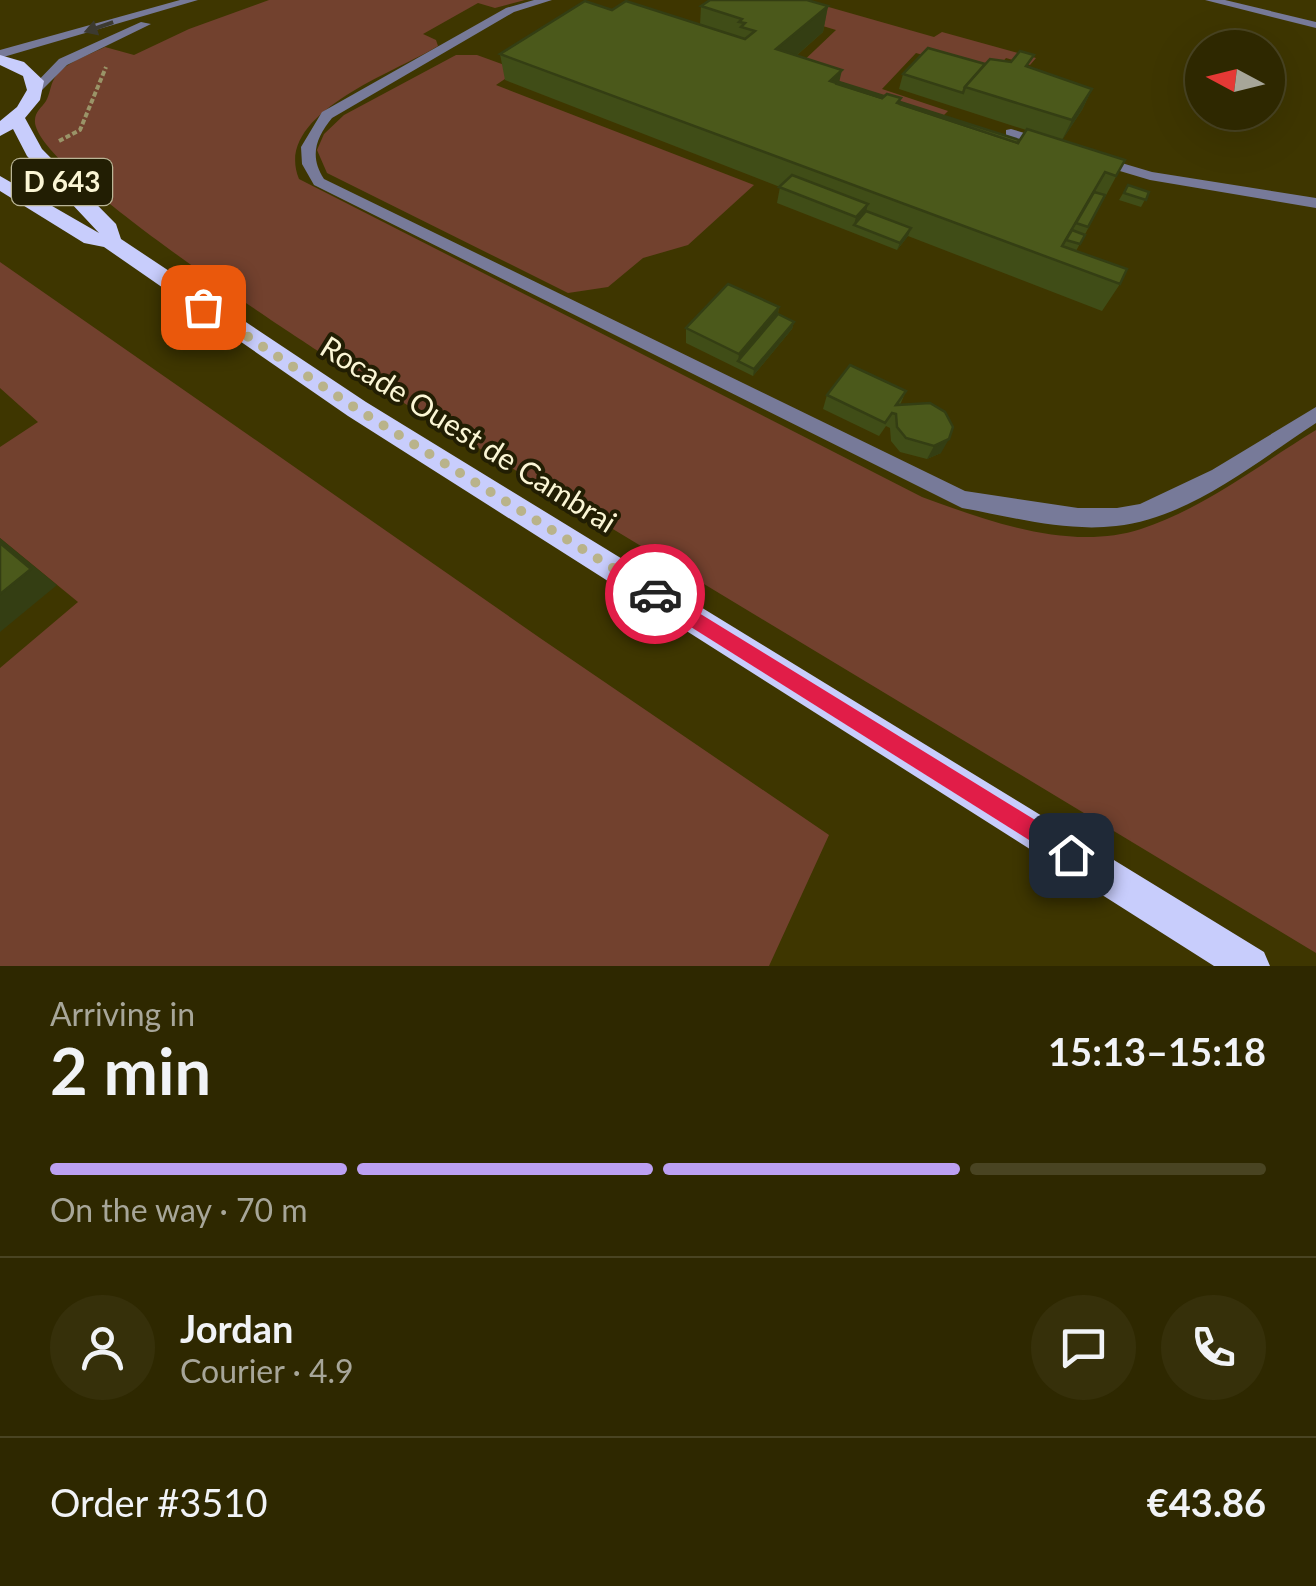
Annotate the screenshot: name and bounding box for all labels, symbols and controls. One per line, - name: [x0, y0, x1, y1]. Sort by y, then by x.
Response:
- one-way arrow: [83, 20, 113, 35]
- north arrow: [1185, 30, 1285, 130]
- map controls: [1185, 30, 1285, 130]
- road number: D 643: [12, 159, 112, 205]
- pin: [161, 265, 246, 350]
- icon: bag: [176, 280, 231, 335]
- street label: Rocade Ouest de Cambrai: [315, 328, 623, 539]
- courier: [605, 544, 705, 644]
- icon: car: [628, 567, 683, 622]
- pin: [1029, 813, 1114, 898]
- icon: home: [1044, 828, 1099, 883]
- text: Arriving in: [50, 994, 195, 1033]
- text: 15:13–15:18: [1048, 1028, 1266, 1074]
- text: 2 min: [50, 1031, 211, 1109]
- text: On the way · 70 m: [50, 1190, 308, 1229]
- button: person: [50, 1295, 155, 1400]
- button: chat: [1031, 1295, 1136, 1400]
- button: phone: [1161, 1295, 1266, 1400]
- text: Jordan: [180, 1305, 293, 1351]
- text: Courier · 4.9: [180, 1351, 354, 1390]
- text: Order #3510: [50, 1479, 267, 1525]
- text: €43.86: [1147, 1479, 1266, 1525]

